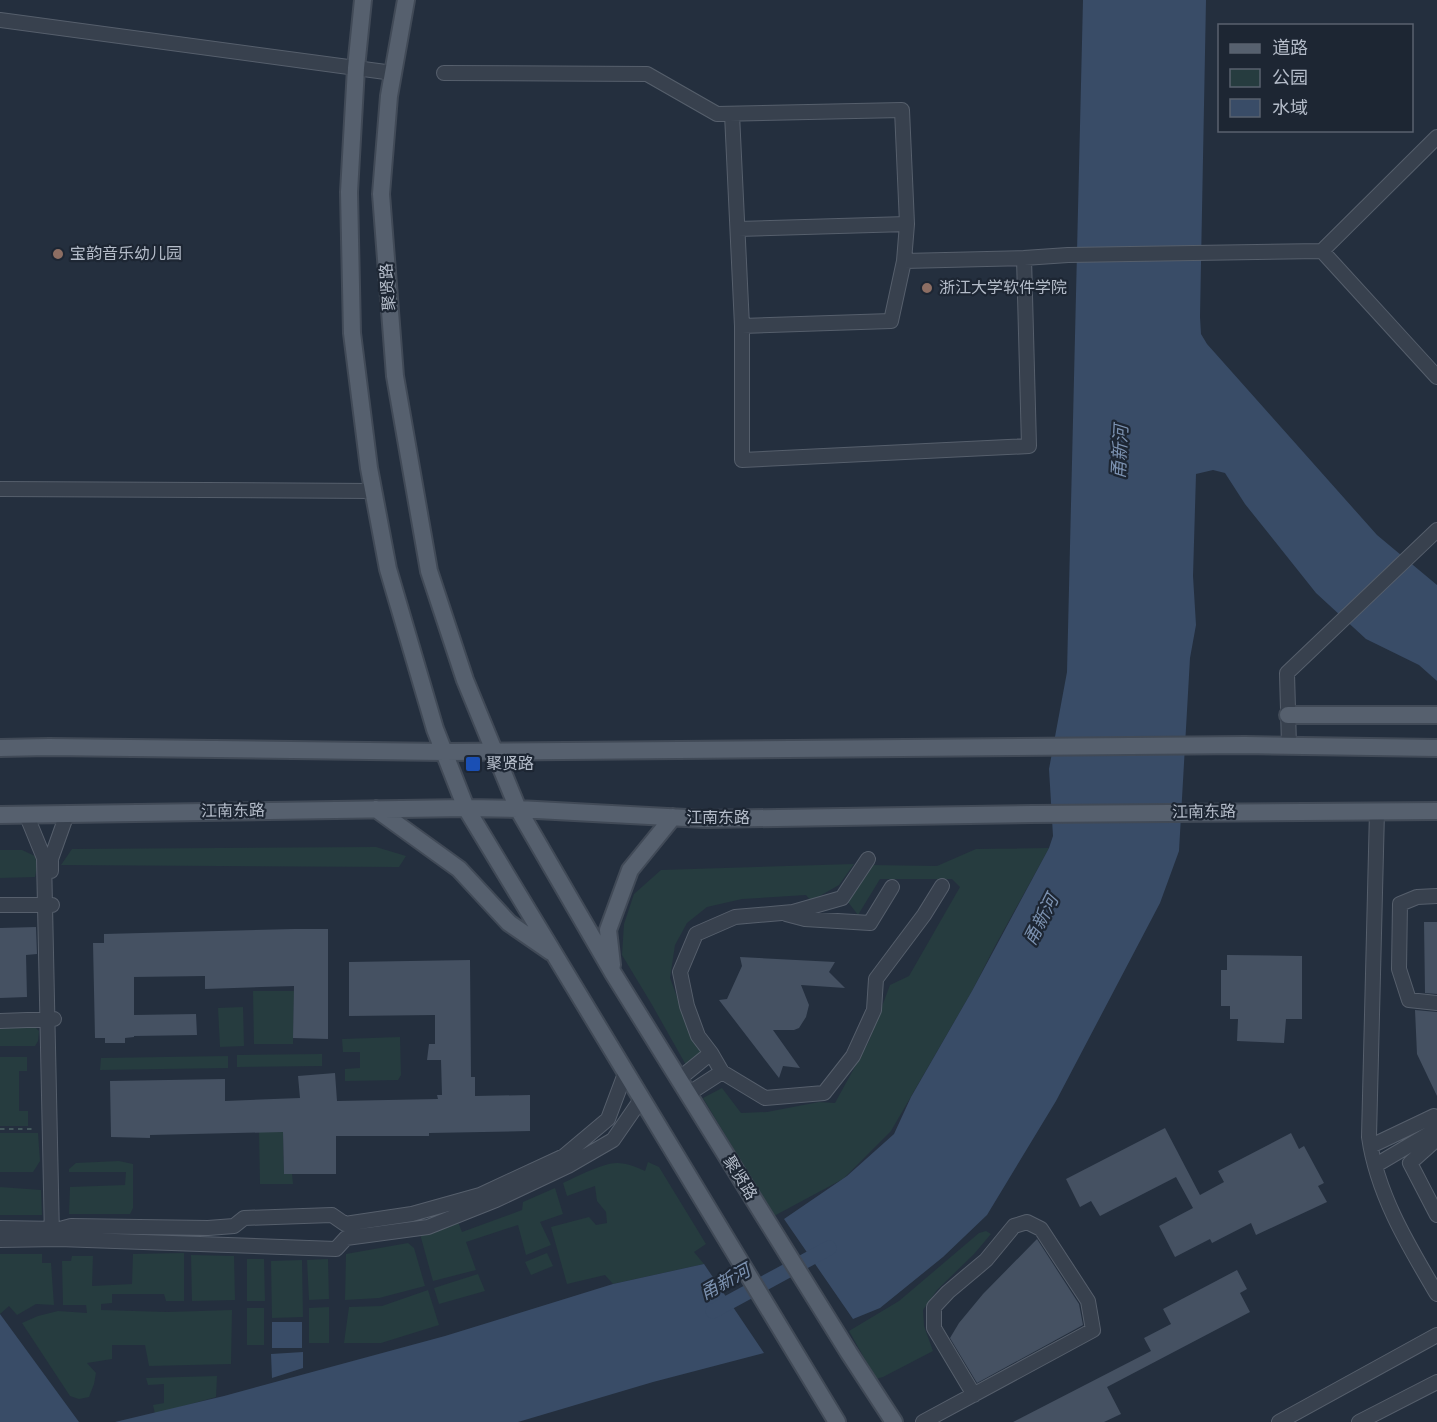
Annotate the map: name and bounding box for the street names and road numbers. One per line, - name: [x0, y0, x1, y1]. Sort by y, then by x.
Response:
- street label: 聚贤路: [376, 262, 400, 312]
- street label: 江南东路: [201, 800, 265, 822]
- street label: 江南东路: [1172, 801, 1236, 823]
- street label: 江南东路: [686, 808, 750, 828]
- street label: 聚贤路: [719, 1152, 761, 1204]

